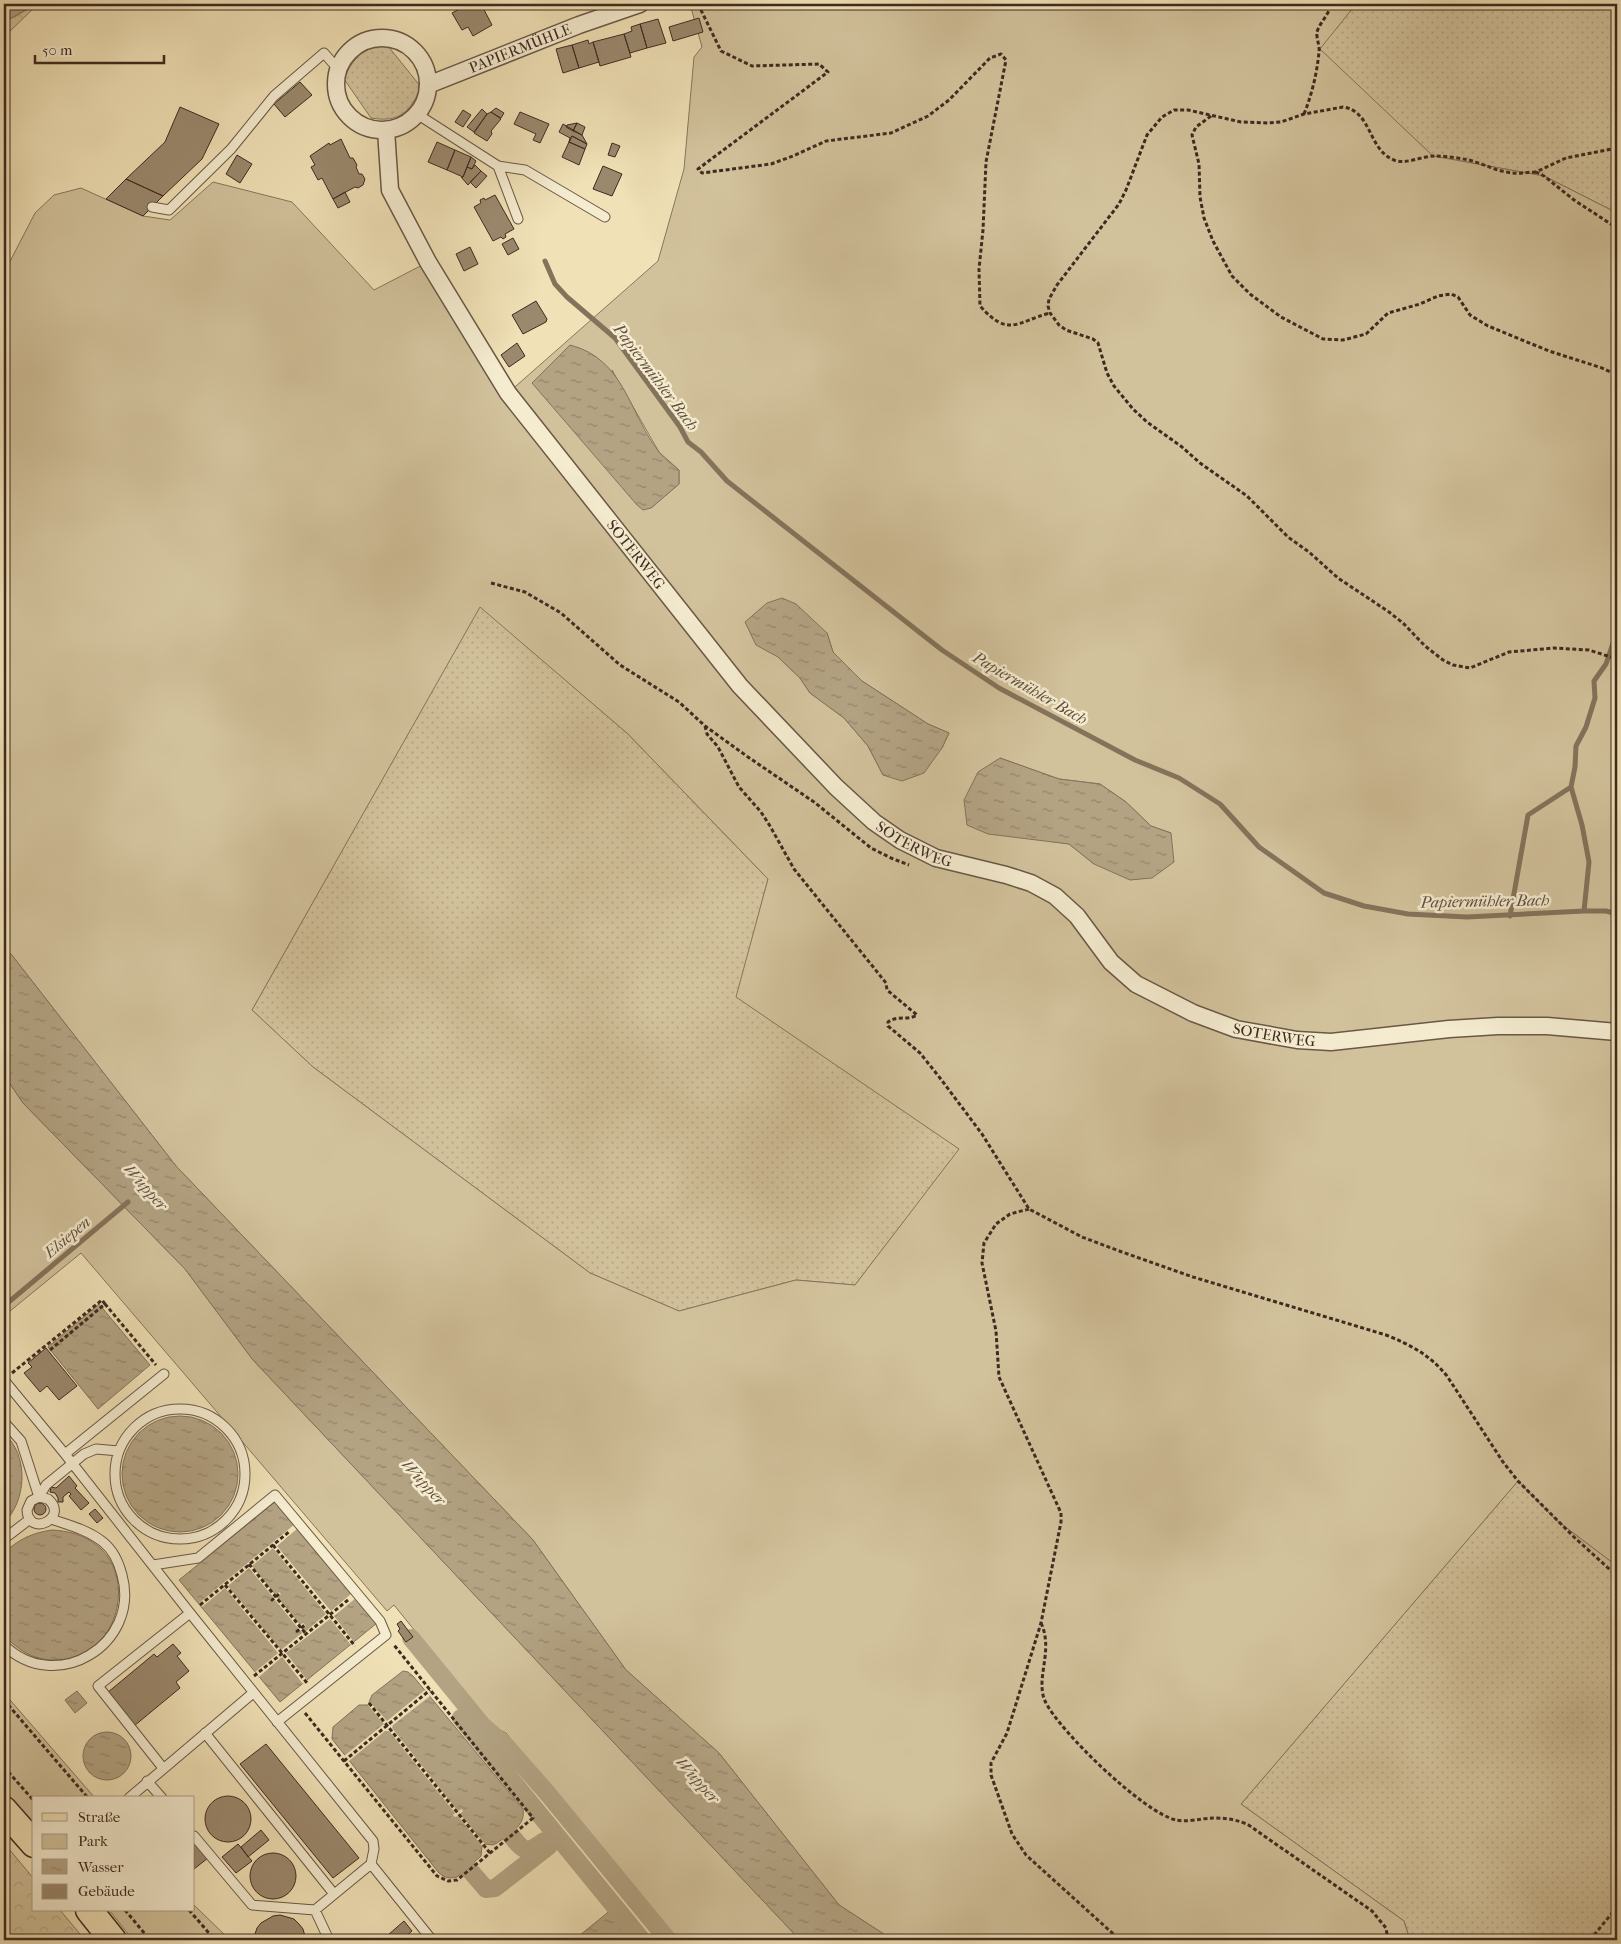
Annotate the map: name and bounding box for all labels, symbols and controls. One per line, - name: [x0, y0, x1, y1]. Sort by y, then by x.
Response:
- street label: PAPIERMÜHLE: [466, 20, 574, 77]
- scale bar: [35, 32, 164, 64]
- text: 50 m: [42, 41, 73, 59]
- water label: Papiermühler Bach: [609, 319, 702, 434]
- street label: SOTERWEG: [603, 516, 669, 593]
- water label: Papiermühler Bach: [969, 647, 1091, 728]
- street label: SOTERWEG: [873, 817, 954, 871]
- water label: Papiermühler Bach: [1419, 890, 1550, 912]
- street label: SOTERWEG: [1231, 1020, 1316, 1050]
- water label: Wupper: [120, 1160, 173, 1215]
- water label: Elsiepen: [39, 1212, 94, 1262]
- water label: Wupper: [398, 1455, 451, 1510]
- water label: Wupper: [672, 1753, 725, 1808]
- legend: [32, 1796, 195, 1912]
- text: Straße: [78, 1808, 121, 1826]
- text: Park: [78, 1832, 108, 1850]
- text: Wasser: [77, 1858, 124, 1876]
- text: Gebäude: [78, 1882, 135, 1900]

